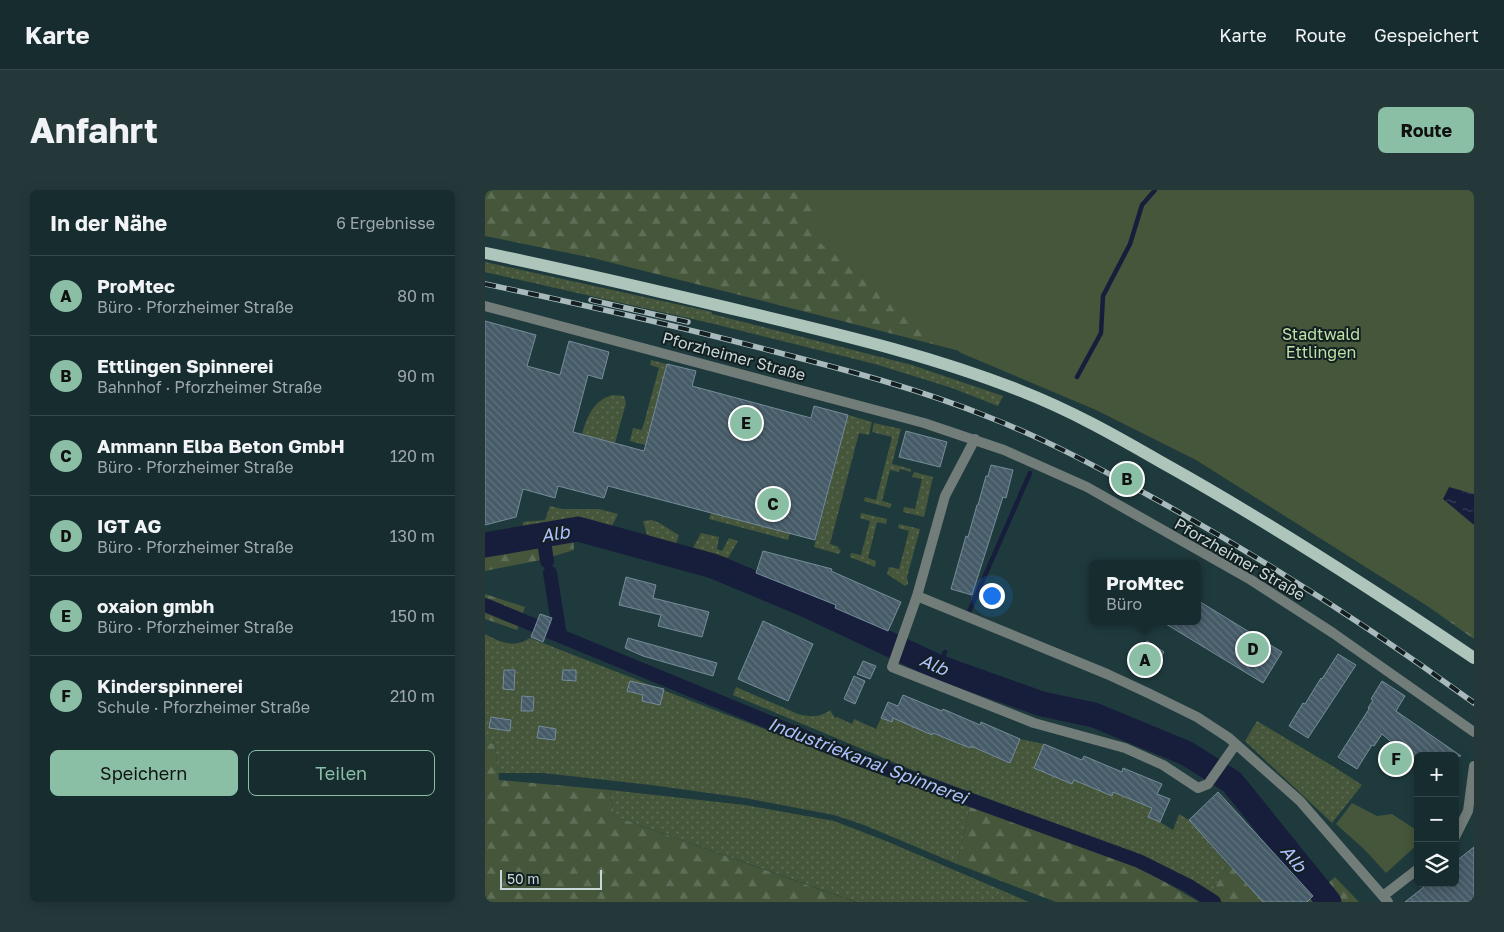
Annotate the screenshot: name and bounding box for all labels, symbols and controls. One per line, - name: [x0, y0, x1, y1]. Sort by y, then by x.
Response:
- text: Karte: [25, 20, 90, 49]
- text: Karte: [1219, 24, 1267, 46]
- text: Route: [1295, 24, 1346, 46]
- text: Gespeichert: [1374, 24, 1479, 46]
- button: Route: [1378, 107, 1474, 153]
- text: Anfahrt: [30, 109, 158, 151]
- text: In der Nähe: [50, 210, 167, 236]
- text: 6 Ergebnisse: [336, 213, 435, 233]
- text: ProMtec: [97, 274, 175, 297]
- text: A: [60, 286, 72, 306]
- text: 80 m: [397, 286, 435, 306]
- text: Büro · Pforzheimer Straße: [97, 297, 293, 317]
- park label: Stadtwald Ettlingen: [1282, 324, 1360, 362]
- street label: Pforzheimer Straße: [660, 327, 808, 385]
- text: Ettlingen Spinnerei: [97, 354, 273, 377]
- text: B: [60, 366, 72, 386]
- text: 90 m: [397, 366, 435, 386]
- text: Bahnhof · Pforzheimer Straße: [97, 377, 322, 397]
- pin: E: [730, 404, 762, 442]
- text: Ammann Elba Beton GmbH: [97, 434, 345, 457]
- text: C: [60, 446, 72, 466]
- text: 120 m: [390, 446, 435, 466]
- text: Büro · Pforzheimer Straße: [97, 457, 293, 477]
- pin: B: [1111, 460, 1143, 498]
- pin: C: [757, 485, 789, 523]
- street label: Pforzheimer Straße: [1171, 513, 1309, 605]
- text: IGT AG: [97, 514, 161, 537]
- water label: Alb: [539, 520, 573, 546]
- text: D: [60, 526, 72, 546]
- text: 130 m: [390, 526, 435, 546]
- text: Büro · Pforzheimer Straße: [97, 537, 293, 557]
- popup: [1089, 560, 1201, 625]
- text: ProMtec: [1106, 571, 1184, 594]
- your location: [979, 583, 1005, 609]
- text: oxaion gmbh: [97, 594, 214, 617]
- text: Büro: [1106, 594, 1142, 614]
- text: E: [61, 606, 71, 626]
- text: 150 m: [390, 606, 435, 626]
- text: Büro · Pforzheimer Straße: [97, 617, 293, 637]
- pin: D: [1237, 630, 1269, 668]
- pin: A: [1129, 641, 1161, 679]
- water label: Alb: [917, 648, 953, 680]
- text: Kinderspinnerei: [97, 674, 243, 697]
- text: F: [61, 686, 71, 706]
- text: 210 m: [390, 686, 435, 706]
- text: Schule · Pforzheimer Straße: [97, 697, 310, 717]
- water label: Industriekanal Spinnerei: [765, 712, 973, 809]
- pin: F: [1380, 740, 1412, 778]
- button: Speichern: [50, 750, 238, 796]
- button: Teilen: [248, 750, 435, 796]
- map controls: [1414, 752, 1459, 887]
- button: +: [1414, 752, 1459, 797]
- button: −: [1414, 797, 1459, 842]
- water label: Alb: [1276, 840, 1313, 878]
- button: layers: [1414, 842, 1459, 887]
- scale bar: [500, 867, 603, 890]
- text: 50 m: [507, 870, 540, 887]

